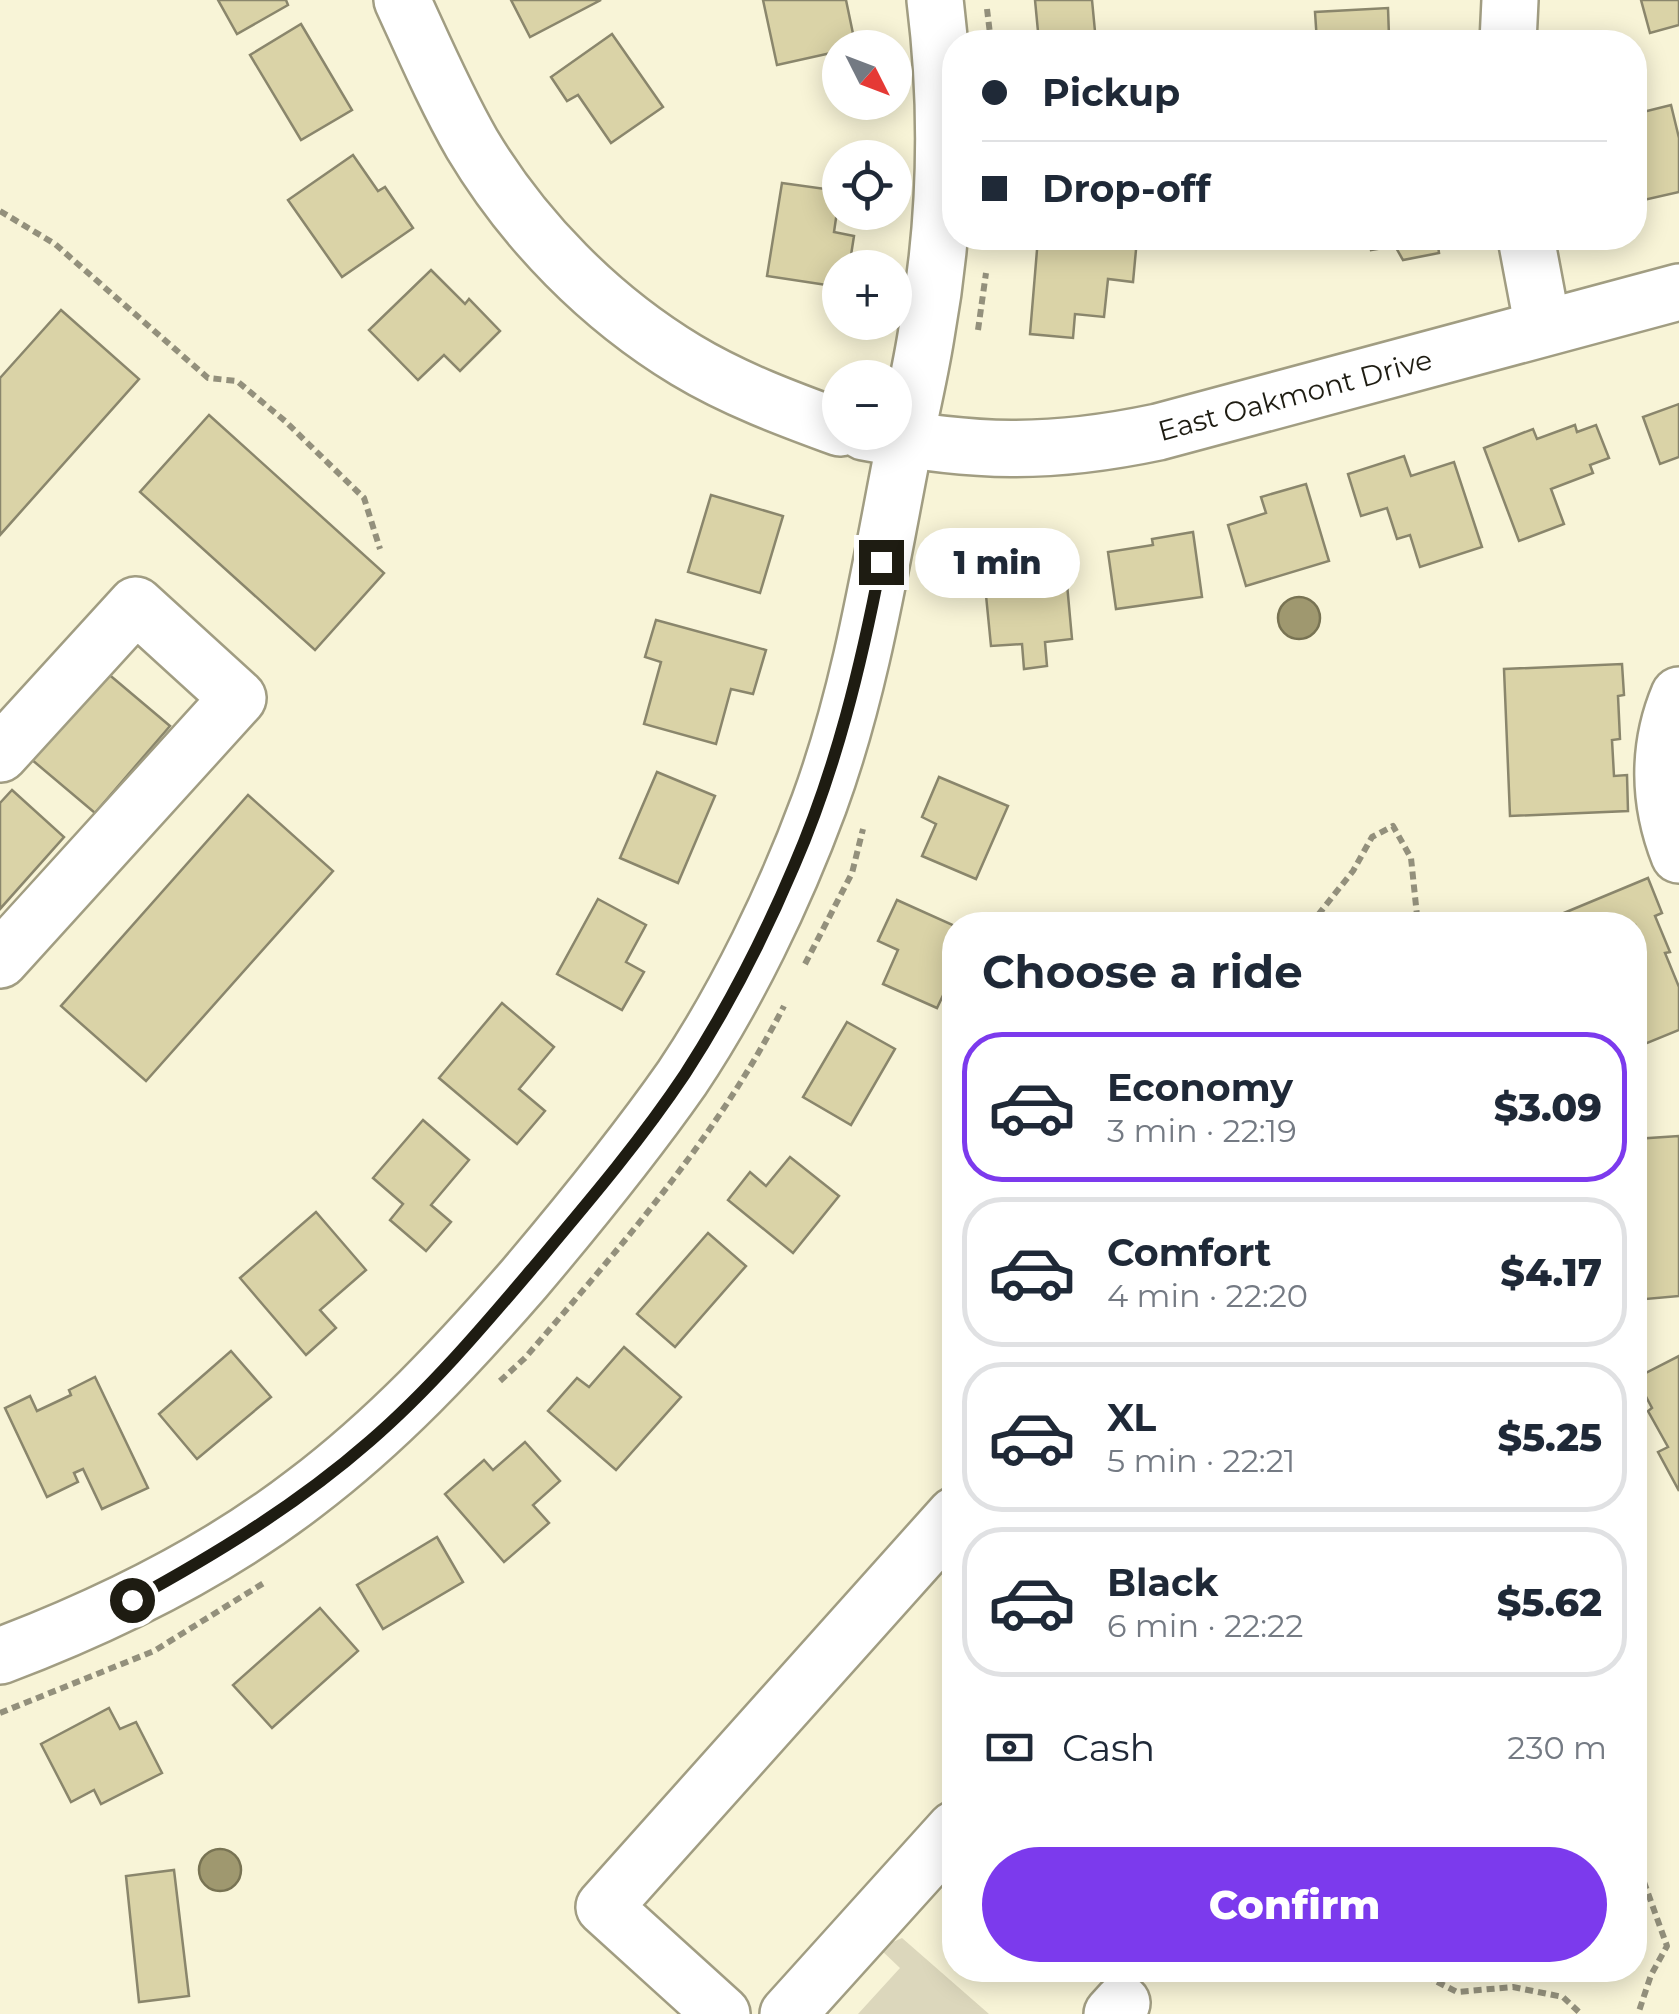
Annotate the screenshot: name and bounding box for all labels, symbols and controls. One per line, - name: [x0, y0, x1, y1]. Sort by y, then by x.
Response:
- north arrow: [822, 30, 912, 120]
- map controls: [822, 30, 912, 450]
- text: Pickup: [1042, 69, 1180, 116]
- button: locate: [822, 140, 912, 230]
- text: Drop-off: [1042, 165, 1211, 212]
- button: +: [822, 250, 912, 340]
- street label: East Oakmont Drive: [1154, 342, 1436, 448]
- button: −: [822, 360, 912, 450]
- callout: 1 min: [916, 527, 1081, 597]
- route end: [859, 540, 904, 585]
- text: 1 min: [953, 543, 1042, 582]
- text: Choose a ride: [982, 944, 1303, 999]
- icon: car: [987, 1062, 1077, 1152]
- text: Economy: [1107, 1064, 1293, 1111]
- text: $3.09: [1494, 1084, 1602, 1131]
- text: 3 min · 22:19: [1107, 1111, 1297, 1150]
- icon: car: [987, 1227, 1077, 1317]
- text: Comfort: [1107, 1229, 1271, 1276]
- text: $4.17: [1500, 1249, 1602, 1296]
- text: 4 min · 22:20: [1107, 1276, 1308, 1315]
- icon: car: [987, 1392, 1077, 1482]
- text: XL: [1107, 1394, 1156, 1441]
- text: $5.25: [1497, 1414, 1602, 1461]
- text: 5 min · 22:21: [1107, 1441, 1295, 1480]
- icon: car: [987, 1557, 1077, 1647]
- text: Black: [1107, 1559, 1218, 1606]
- route start: [110, 1578, 155, 1623]
- text: $5.62: [1497, 1579, 1602, 1626]
- text: 6 min · 22:22: [1107, 1606, 1303, 1645]
- icon: cash: [982, 1720, 1037, 1775]
- text: Cash: [1062, 1724, 1155, 1771]
- text: 230 m: [1507, 1728, 1607, 1767]
- button: Confirm: [982, 1847, 1607, 1962]

